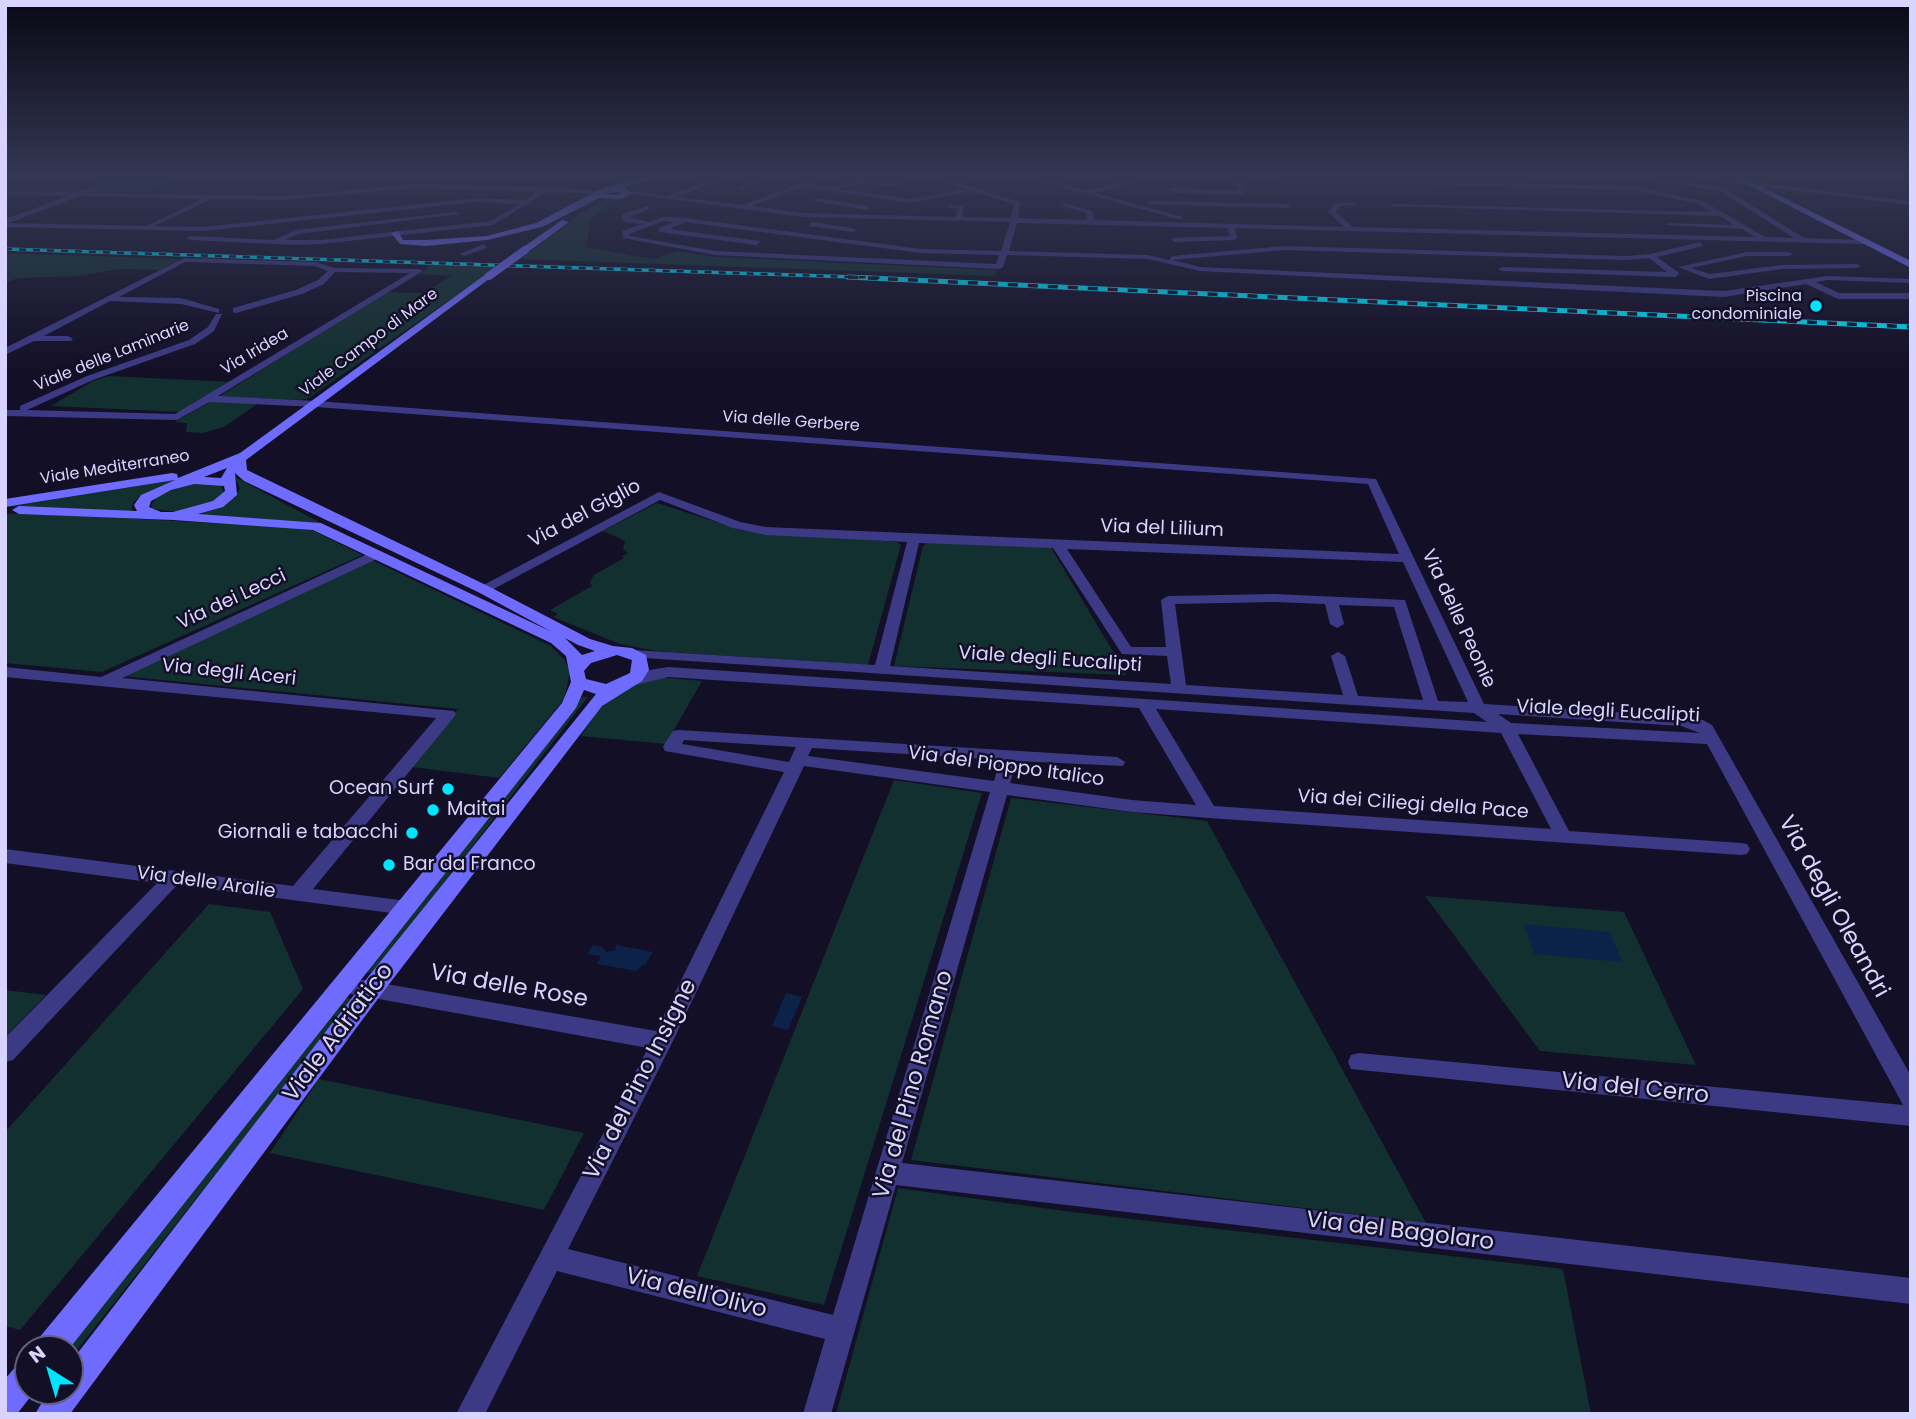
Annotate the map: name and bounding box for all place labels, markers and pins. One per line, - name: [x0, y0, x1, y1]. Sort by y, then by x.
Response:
- place label: Piscina condominiale: [1691, 287, 1802, 325]
- marker: Piscina condominiale: [1808, 298, 1824, 314]
- place label: Ocean Surf: [329, 778, 434, 800]
- marker: Ocean Surf: [440, 781, 456, 797]
- place label: Maitai: [447, 799, 505, 821]
- marker: Maitai: [425, 802, 441, 818]
- place label: Giornali e tabacchi: [218, 822, 398, 844]
- marker: Giornali e tabacchi: [404, 825, 420, 841]
- place label: Bar da Franco: [403, 854, 536, 876]
- marker: Bar da Franco: [381, 857, 397, 873]

